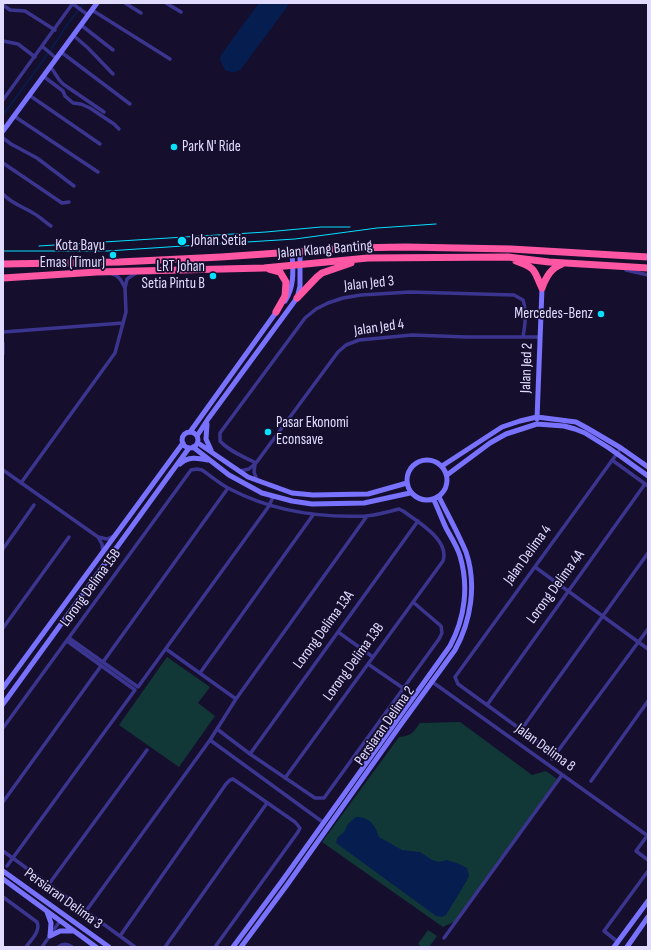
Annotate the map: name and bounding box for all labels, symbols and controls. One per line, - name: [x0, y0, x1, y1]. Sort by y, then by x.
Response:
- place label: Park N' Ride: [182, 138, 241, 156]
- marker: Park N' Ride: [169, 142, 179, 152]
- place label: Johan Setia: [191, 232, 247, 250]
- marker: Johan Setia: [176, 235, 188, 247]
- place label: Kota Bayu Emas (Timur): [40, 237, 105, 272]
- street label: Jalan Klang Banting: [277, 237, 373, 263]
- marker: Kota Bayu Emas (Timur): [108, 250, 118, 260]
- place label: LRT Johan Setia Pintu B: [142, 258, 205, 293]
- marker: LRT Johan Setia Pintu B: [208, 271, 218, 281]
- street label: Jalan Jed 3: [343, 272, 395, 296]
- place label: Mercedes-Benz: [514, 305, 593, 323]
- marker: Mercedes-Benz: [596, 309, 606, 319]
- street label: Jalan Jed 4: [353, 316, 405, 340]
- street label: Jalan Jed 2: [517, 343, 537, 393]
- place label: Pasar Ekonomi Econsave: [276, 414, 349, 449]
- marker: Pasar Ekonomi Econsave: [263, 427, 273, 437]
- street label: Jalan Delima 4: [500, 522, 556, 588]
- street label: Lorong Delima 15B: [57, 546, 125, 630]
- street label: Lorong Delima 4A: [523, 547, 589, 627]
- street label: Lorong Delima 13A: [290, 588, 358, 672]
- street label: Lorong Delima 13B: [320, 619, 388, 705]
- street label: Persiaran Delima 2: [351, 683, 419, 769]
- street label: Jalan Delima 8: [511, 720, 579, 776]
- street label: Persiaran Delima 3: [20, 865, 106, 933]

